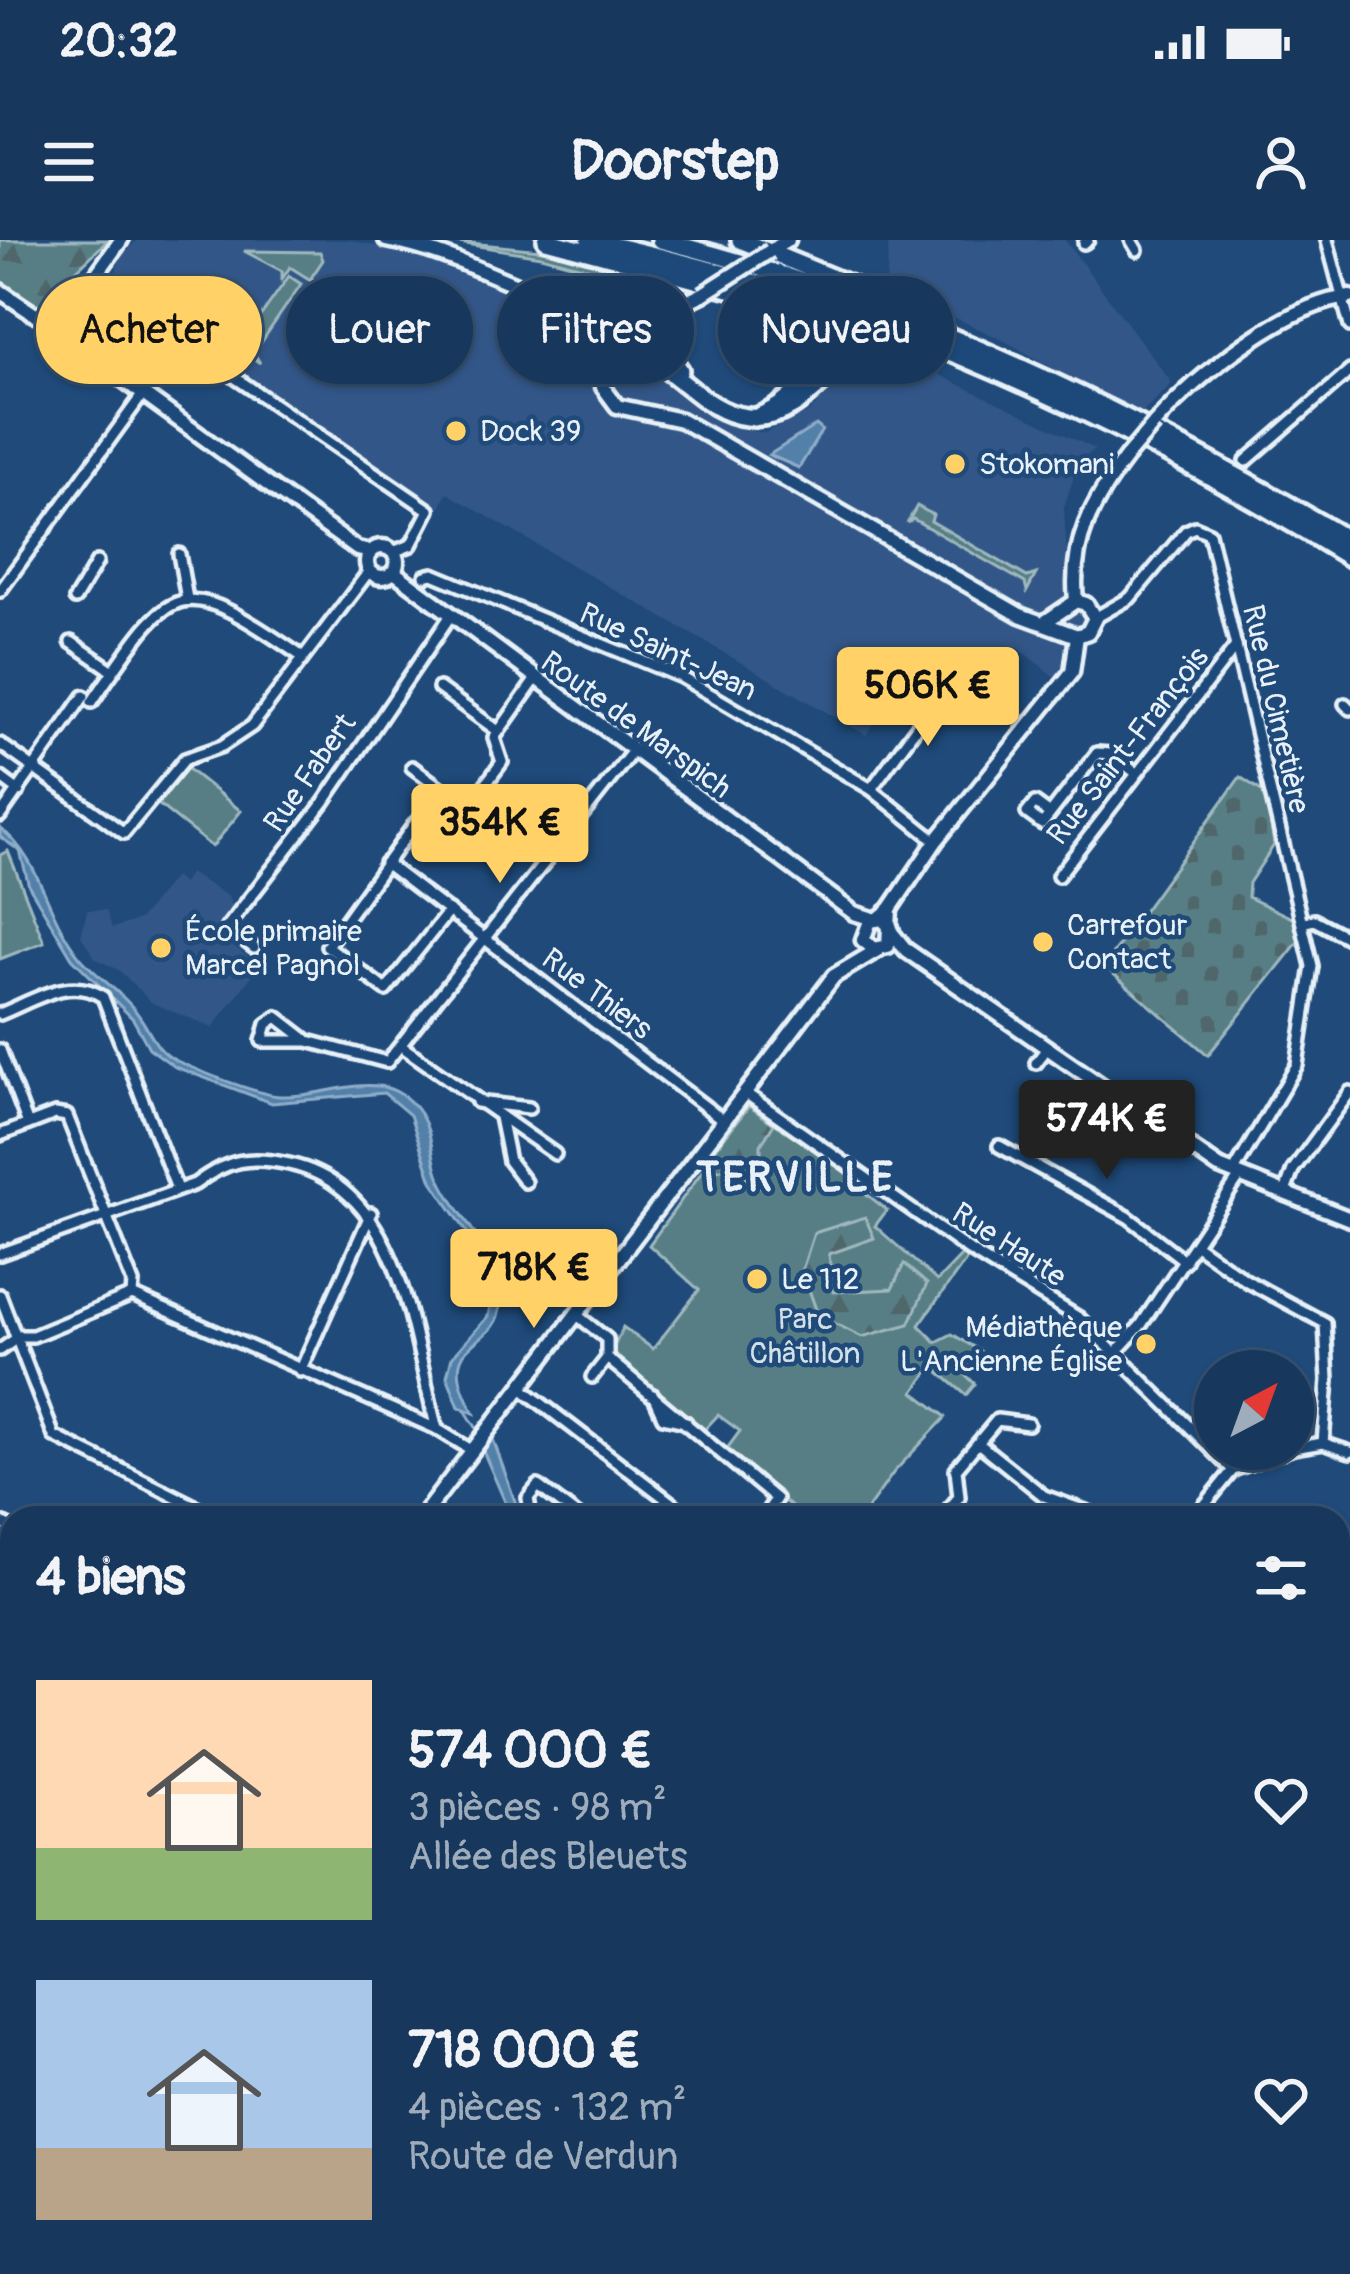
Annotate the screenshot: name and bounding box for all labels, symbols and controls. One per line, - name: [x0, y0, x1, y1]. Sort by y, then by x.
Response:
- text: 20:32: [60, 14, 178, 70]
- text: Doorstep: [570, 128, 780, 196]
- icon: menu: [36, 129, 102, 195]
- icon: person: [1248, 129, 1314, 195]
- chip: Acheter: [36, 276, 262, 384]
- chip: Louer: [286, 276, 473, 384]
- chip: Filtres: [497, 276, 694, 384]
- chip: Nouveau: [718, 276, 954, 384]
- place label: Dock 39: [480, 413, 581, 450]
- marker: Dock 39: [443, 418, 469, 444]
- place label: Stokomani: [979, 446, 1114, 483]
- marker: Stokomani: [942, 451, 968, 477]
- street label: Rue Saint-Jean: [574, 595, 762, 709]
- street label: Rue du Cimetière: [1234, 601, 1318, 817]
- street label: Rue Saint-François: [1039, 640, 1217, 852]
- street label: Route de Marspich: [533, 643, 739, 807]
- pin: 506K €: [830, 647, 1026, 749]
- text: 506K €: [864, 661, 992, 710]
- street label: Rue Fabert: [256, 706, 365, 839]
- pin: 354K €: [402, 784, 598, 886]
- text: 354K €: [438, 798, 562, 847]
- place label: Carrefour Contact: [1067, 907, 1188, 978]
- place label: École primaire Marcel Pagnol: [185, 913, 362, 984]
- marker: Carrefour Contact: [1030, 929, 1056, 955]
- marker: École primaire Marcel Pagnol: [148, 935, 174, 961]
- street label: Rue Thiers: [534, 940, 660, 1048]
- pin: 574K €: [1009, 1080, 1205, 1182]
- text: 574K €: [1046, 1094, 1168, 1143]
- district label: TERVILLE: [696, 1152, 896, 1204]
- street label: Rue Haute: [945, 1195, 1073, 1296]
- pin: 718K €: [436, 1229, 632, 1331]
- text: 718K €: [477, 1243, 591, 1292]
- place label: Le 112: [781, 1261, 859, 1298]
- marker: Le 112: [744, 1266, 770, 1292]
- park label: Parc Châtillon: [749, 1301, 861, 1372]
- place label: Médiathèque L'Ancienne Église: [900, 1309, 1122, 1380]
- marker: Médiathèque L'Ancienne Église: [1133, 1331, 1159, 1357]
- north arrow: [1194, 1350, 1314, 1470]
- map controls: [1194, 1350, 1314, 1470]
- icon: filters: [1248, 1545, 1314, 1611]
- text: 4 biens: [36, 1546, 186, 1610]
- text: 574 000 €: [408, 1719, 653, 1783]
- icon: home: [132, 1728, 276, 1872]
- icon: heart: [1248, 1767, 1314, 1833]
- text: 3 pièces · 98 m²: [408, 1783, 667, 1832]
- text: Allée des Bleuets: [408, 1832, 688, 1881]
- text: 718 000 €: [408, 2019, 641, 2083]
- icon: home: [132, 2028, 276, 2172]
- icon: heart: [1248, 2067, 1314, 2133]
- text: 4 pièces · 132 m²: [408, 2083, 686, 2132]
- text: Route de Verdun: [408, 2132, 678, 2181]

